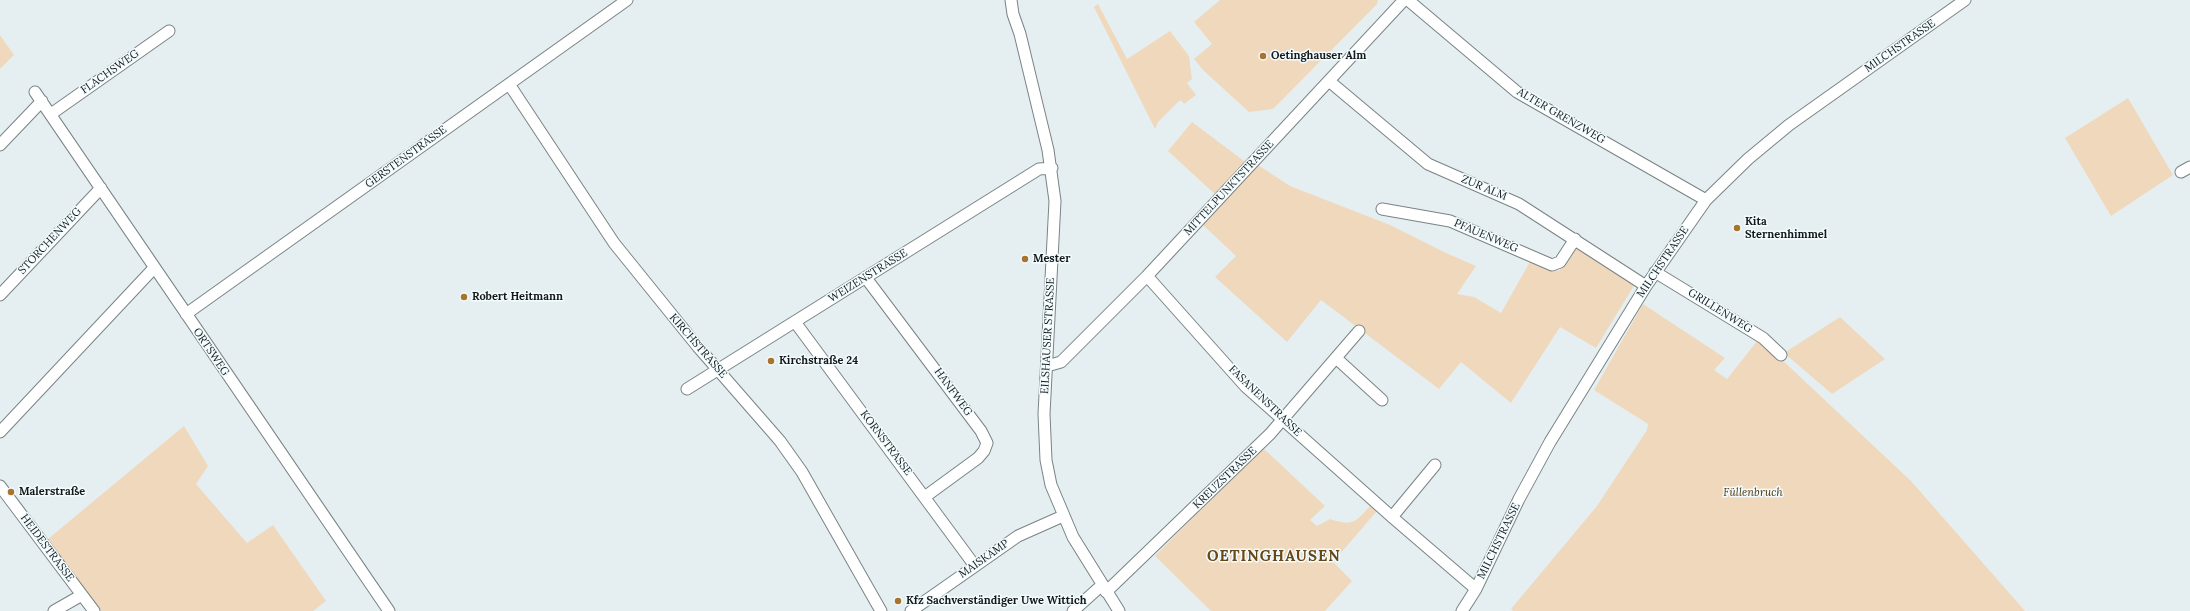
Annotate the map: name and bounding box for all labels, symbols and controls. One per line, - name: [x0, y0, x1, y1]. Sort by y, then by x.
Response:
- street label: MILCHSTRASSE: [1862, 17, 1938, 75]
- street label: FLACHSWEG: [78, 47, 142, 97]
- place label: Oetinghauser Alm: [1271, 49, 1366, 63]
- marker: Oetinghauser Alm: [1258, 51, 1268, 61]
- street label: ALTER GRENZWEG: [1515, 85, 1607, 147]
- street label: GERSTENSTRASSE: [363, 123, 449, 191]
- street label: MITTELPUNKTSTRASSE: [1181, 138, 1277, 238]
- street label: ZUR ALM: [1459, 173, 1509, 203]
- street label: STORCHENWEG: [16, 205, 84, 277]
- place label: Kita Sternenhimmel: [1745, 215, 1827, 241]
- street label: PFAUENWEG: [1452, 217, 1520, 255]
- marker: Kita Sternenhimmel: [1732, 223, 1742, 233]
- street label: MILCHSTRASSE: [1634, 224, 1692, 300]
- street label: WEIZENSTRASSE: [826, 246, 910, 306]
- place label: Mester: [1033, 252, 1070, 266]
- marker: Mester: [1020, 254, 1030, 264]
- street label: EILSHAUSER STRASSE: [1038, 278, 1058, 394]
- street label: GRILLENWEG: [1686, 286, 1754, 336]
- place label: Robert Heitmann: [472, 290, 563, 304]
- marker: Robert Heitmann: [459, 292, 469, 302]
- street label: KIRCHSTRASSE: [666, 311, 730, 381]
- street label: ORTSWEG: [190, 326, 232, 378]
- place label: Kirchstraße 24: [779, 354, 858, 368]
- marker: Kirchstraße 24: [766, 356, 776, 366]
- street label: FASANENSTRASSE: [1226, 363, 1304, 439]
- street label: HANFWEG: [931, 365, 975, 419]
- street label: KORNSTRASSE: [857, 408, 915, 478]
- street label: KREUZSTRASSE: [1191, 444, 1259, 512]
- place label: Malerstraße: [19, 485, 85, 499]
- park label: Füllenbruch: [1723, 486, 1783, 500]
- marker: Malerstraße: [6, 487, 16, 497]
- street label: MILCHSTRASSE: [1475, 501, 1523, 581]
- street label: HEIDESTRASSE: [17, 512, 77, 584]
- street label: MAISKAMP: [956, 537, 1012, 581]
- district label: OETINGHAUSEN: [1207, 548, 1341, 566]
- place label: Kfz Sachverständiger Uwe Wittich: [906, 594, 1086, 608]
- marker: Kfz Sachverständiger Uwe Wittich: [893, 596, 903, 606]

